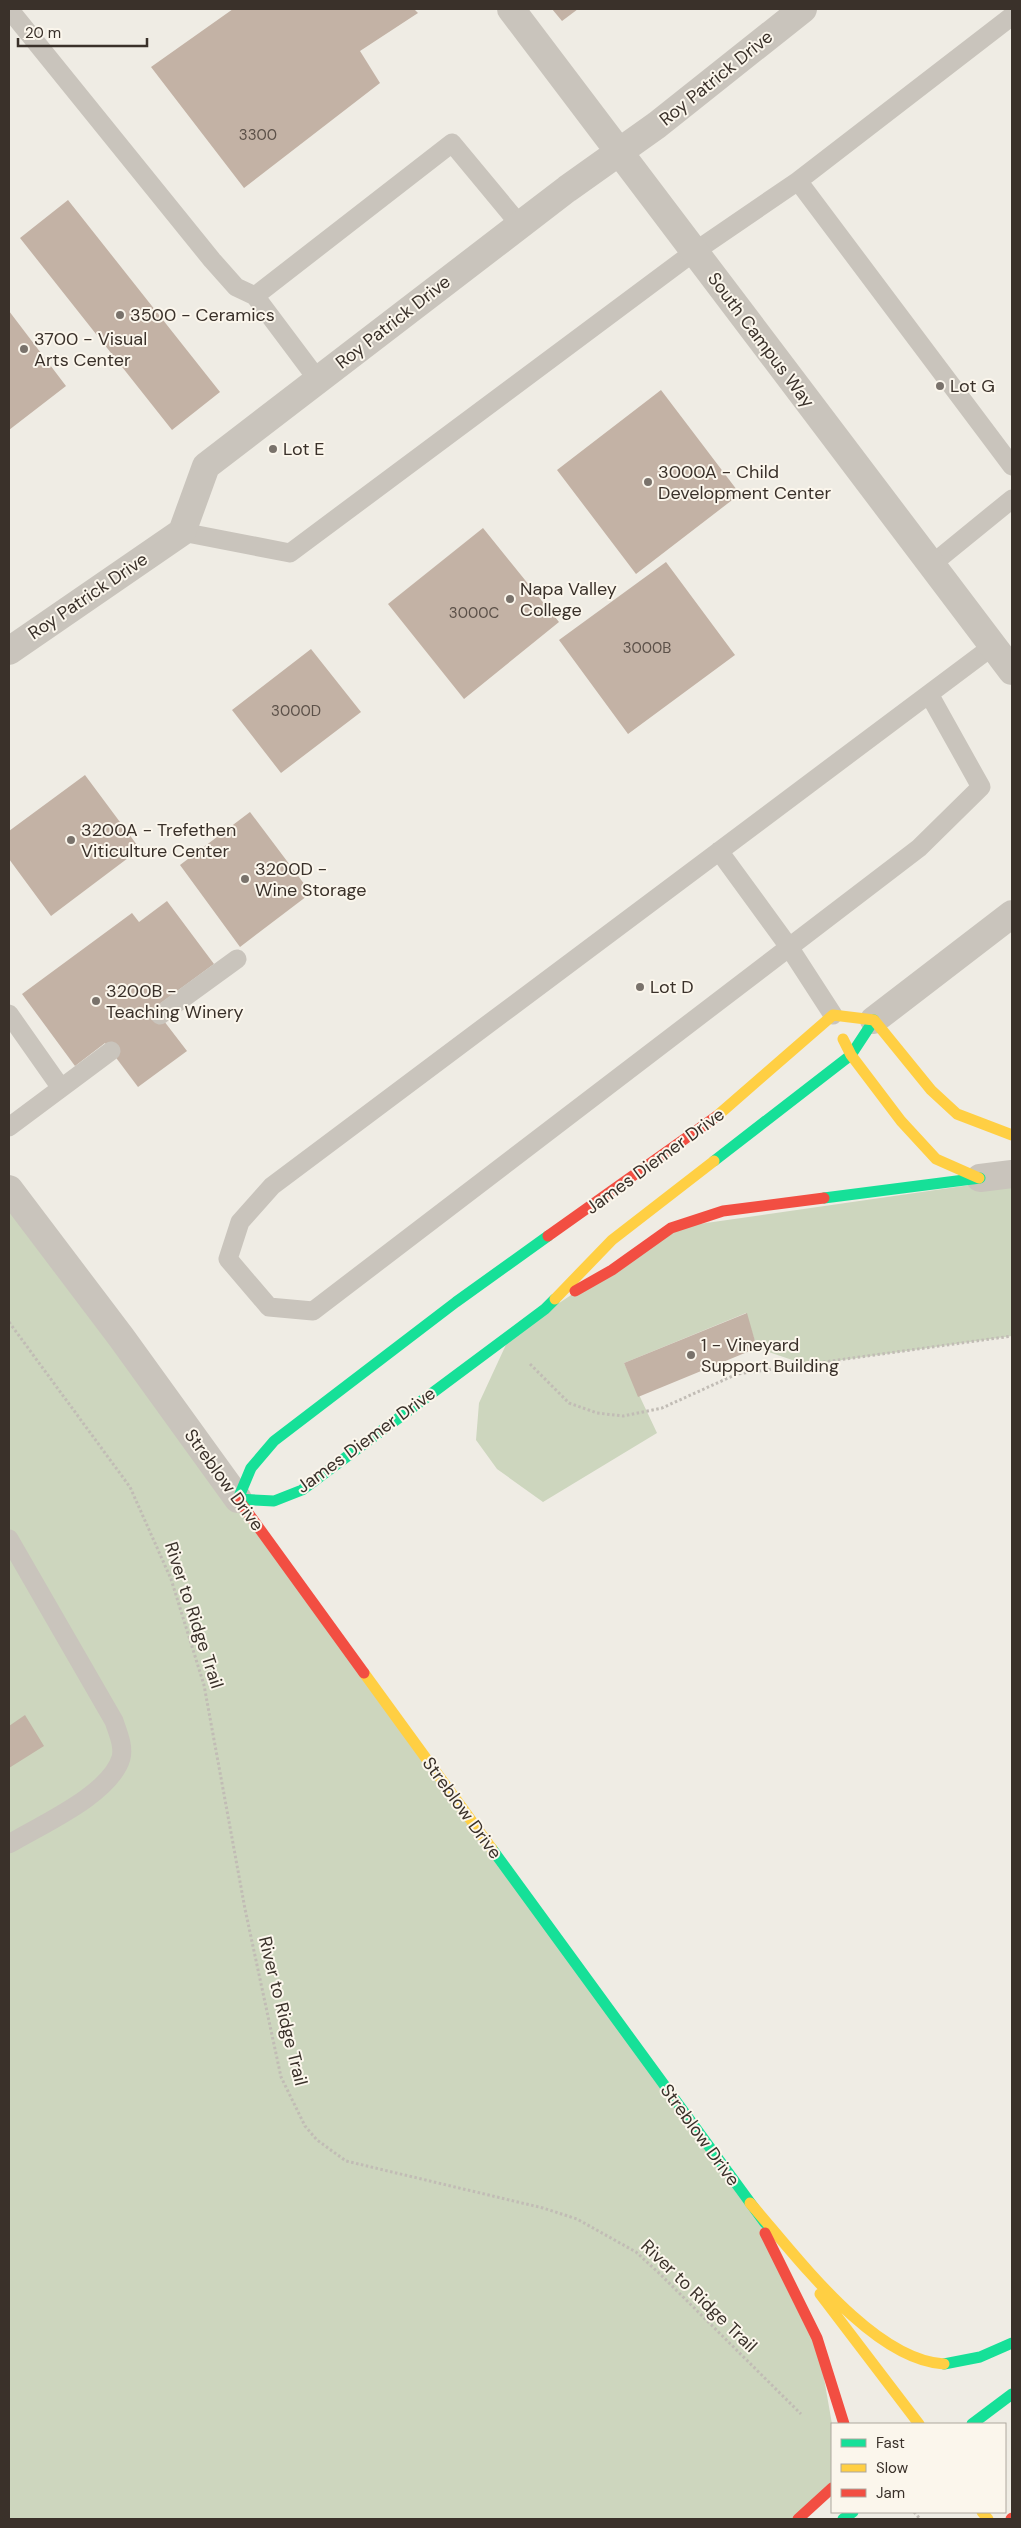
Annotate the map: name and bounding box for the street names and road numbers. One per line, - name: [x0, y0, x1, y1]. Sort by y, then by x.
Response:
- street label: Roy Patrick Drive: [654, 25, 778, 131]
- street label: South Campus Way: [702, 267, 820, 413]
- street label: Roy Patrick Drive: [331, 270, 455, 374]
- street label: Roy Patrick Drive: [24, 547, 152, 645]
- street label: James Diemer Drive: [581, 1102, 729, 1220]
- street label: James Diemer Drive: [292, 1381, 440, 1499]
- street label: Streblow Drive: [179, 1424, 269, 1536]
- street label: River to Ridge Trail: [159, 1539, 229, 1691]
- street label: Streblow Drive: [417, 1752, 507, 1864]
- street label: River to Ridge Trail: [253, 1934, 313, 2088]
- street label: Streblow Drive: [655, 2079, 745, 2191]
- street label: River to Ridge Trail: [636, 2234, 762, 2358]

